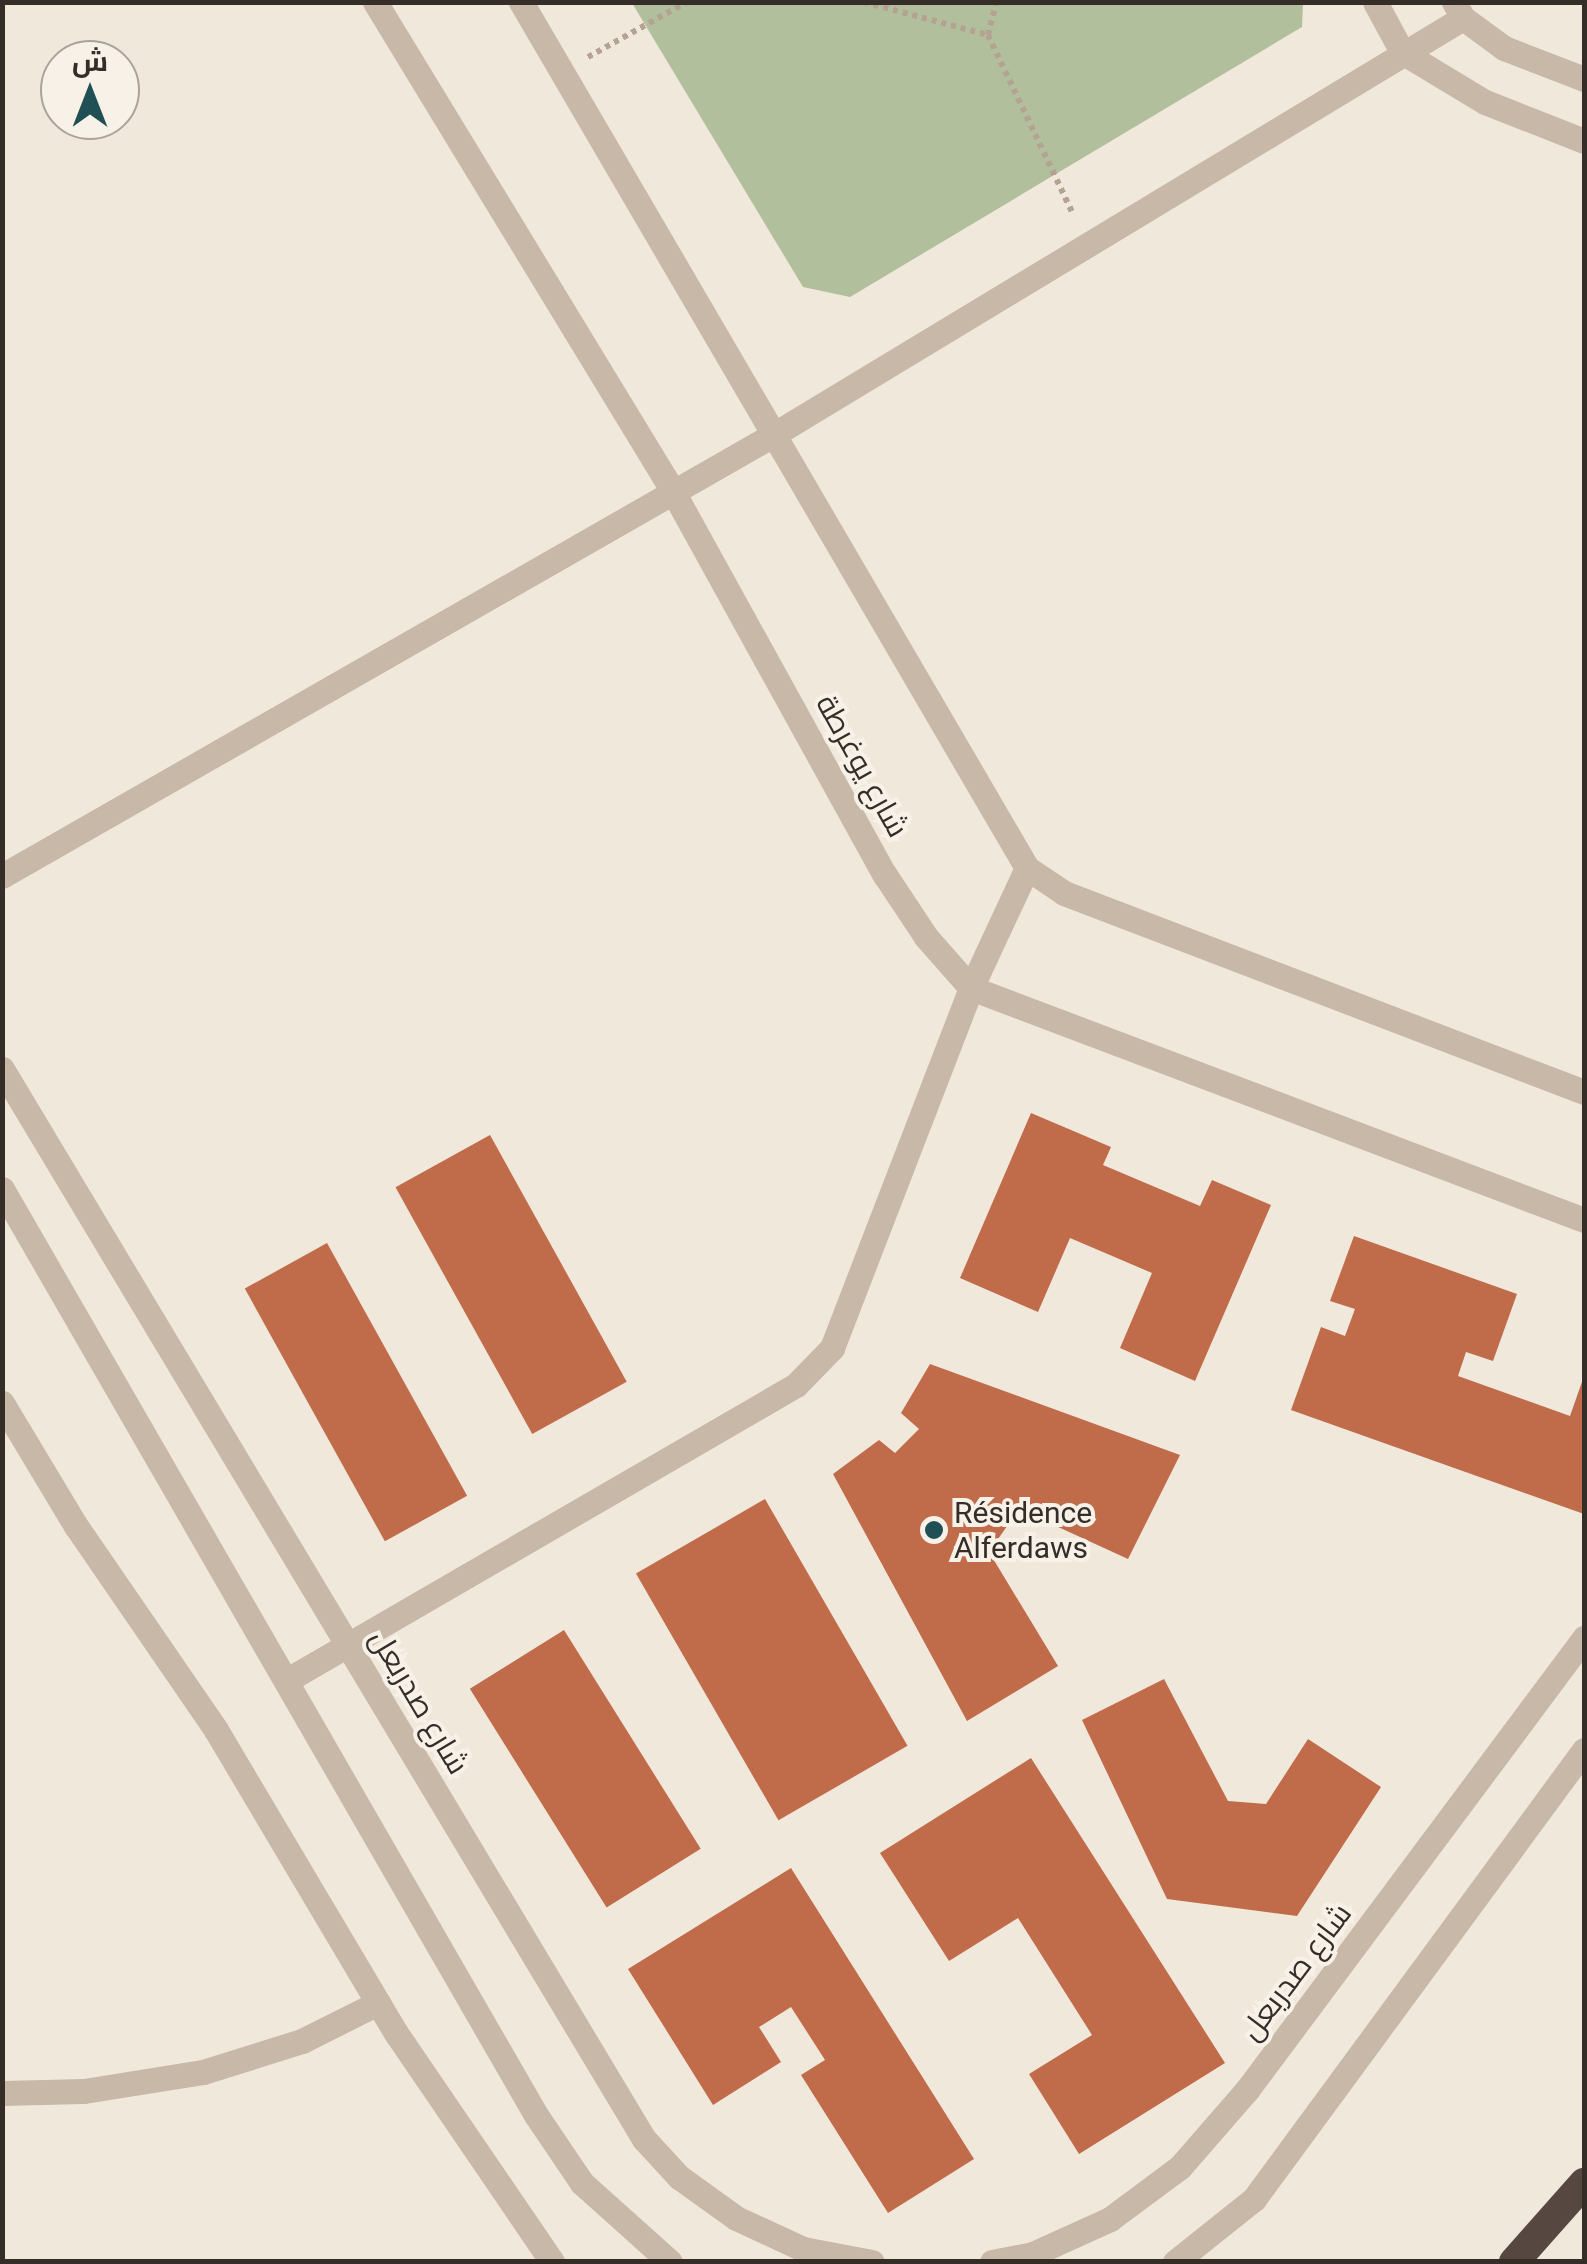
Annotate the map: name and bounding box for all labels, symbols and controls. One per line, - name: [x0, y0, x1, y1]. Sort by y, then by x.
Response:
- north arrow: [40, 40, 140, 140]
- text: ش: [72, 45, 108, 78]
- street label: شارع يوغرطة: [808, 688, 916, 844]
- place label: Résidence Alferdaws: [954, 1495, 1092, 1566]
- marker: Résidence Alferdaws: [923, 1519, 945, 1541]
- street label: شارع صدربعل: [362, 1623, 476, 1781]
- street label: شارع صدربعل: [1233, 1896, 1359, 2048]

